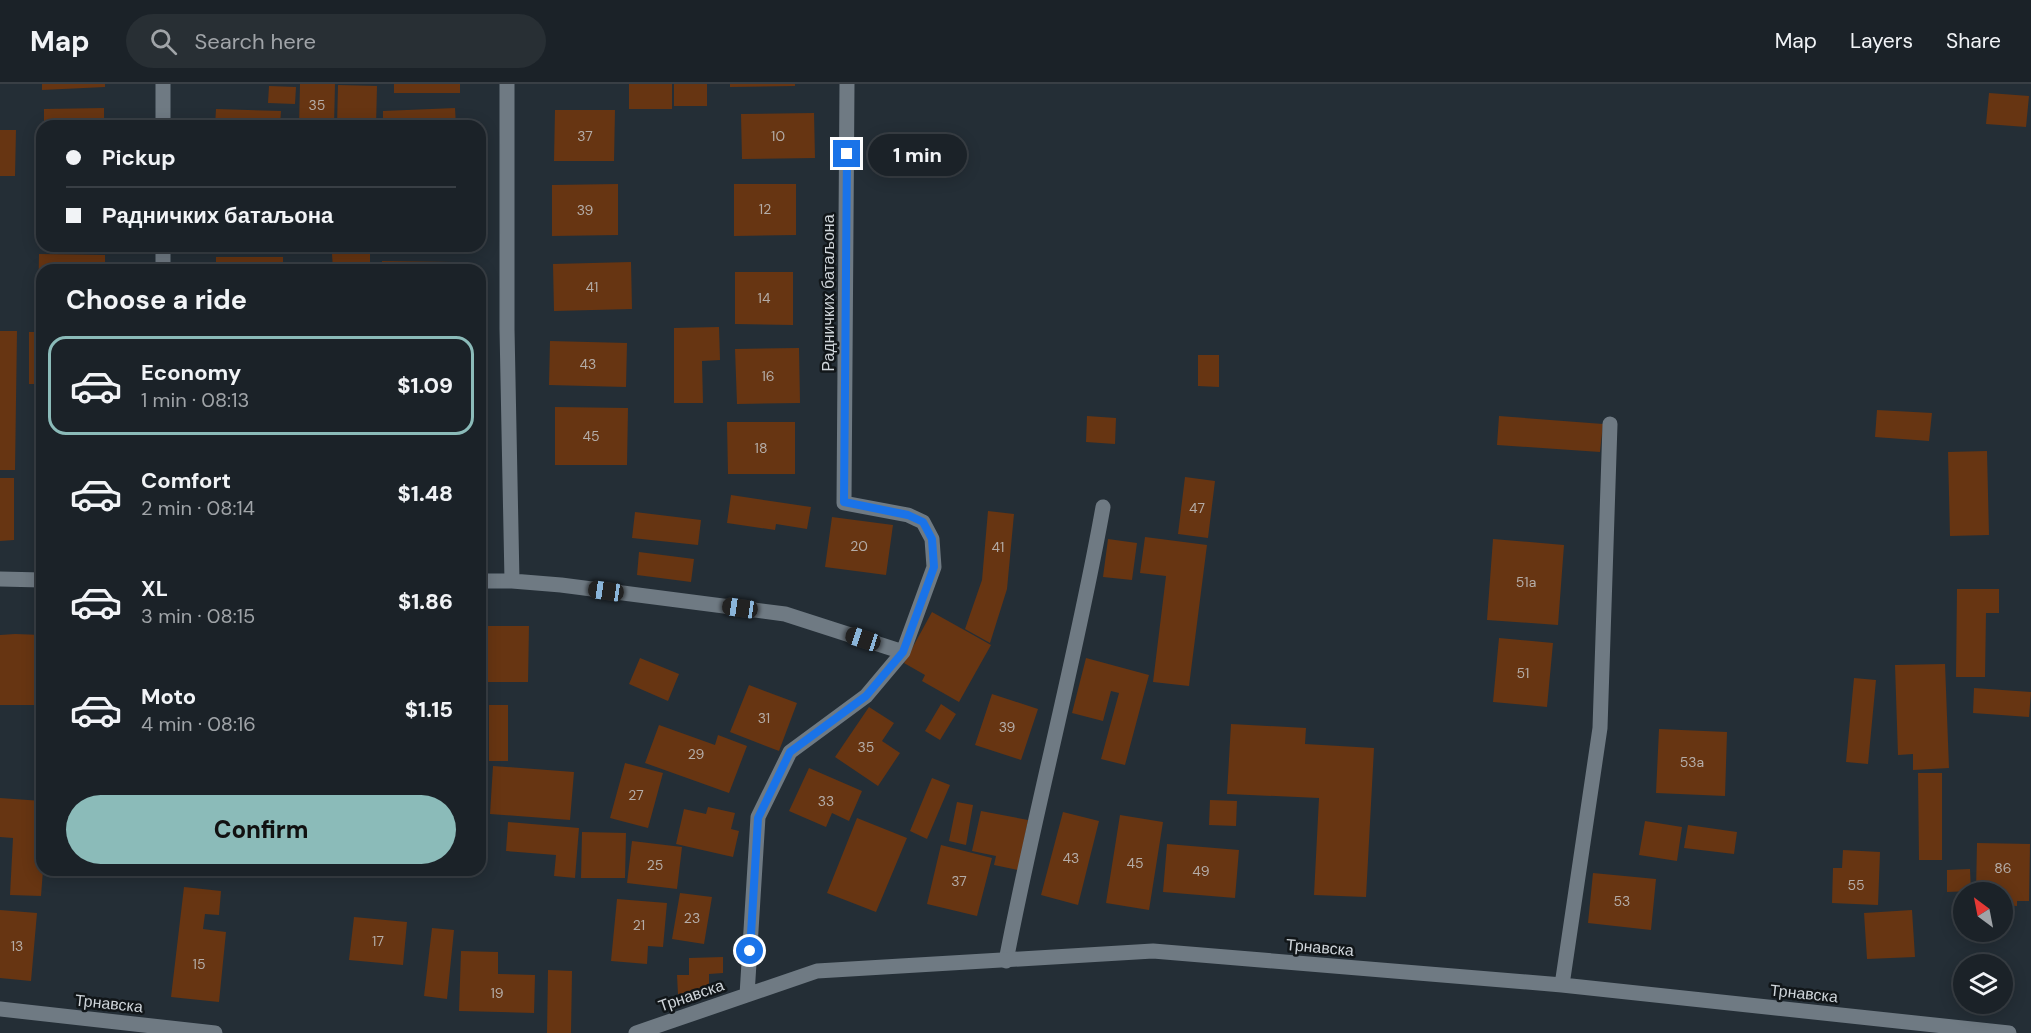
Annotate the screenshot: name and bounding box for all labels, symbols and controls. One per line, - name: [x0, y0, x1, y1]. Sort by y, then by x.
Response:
- search box: [126, 14, 546, 68]
- text: Map: [30, 23, 90, 60]
- icon: search: [147, 25, 180, 58]
- text: Search here: [195, 27, 316, 56]
- text: Map: [1775, 27, 1817, 55]
- text: Layers: [1850, 27, 1913, 55]
- text: Share: [1946, 27, 2001, 55]
- house number: 35: [309, 96, 325, 114]
- house number: 37: [577, 127, 593, 145]
- house number: 10: [771, 127, 785, 145]
- callout: 1 min: [868, 133, 967, 175]
- route end: [833, 140, 860, 167]
- text: 1 min: [893, 142, 942, 168]
- text: Pickup: [102, 143, 176, 172]
- house number: 12: [759, 200, 771, 218]
- text: Радничких батаљона: [102, 201, 333, 230]
- house number: 39: [577, 201, 594, 219]
- street label: Радничких батаљона: [818, 214, 839, 372]
- house number: 41: [586, 278, 598, 296]
- text: Choose a ride: [66, 282, 247, 317]
- house number: 14: [758, 289, 771, 307]
- house number: 43: [580, 355, 596, 373]
- text: Economy: [141, 358, 241, 387]
- icon: car: [69, 359, 123, 413]
- house number: 16: [761, 367, 775, 385]
- text: $1.09: [397, 371, 453, 400]
- text: 1 min · 08:13: [141, 387, 249, 413]
- house number: 45: [582, 427, 600, 445]
- house number: 18: [755, 439, 767, 457]
- text: Comfort: [141, 466, 231, 495]
- icon: car: [69, 467, 123, 521]
- text: $1.48: [397, 479, 453, 508]
- text: 2 min · 08:14: [141, 495, 255, 521]
- house number: 47: [1189, 499, 1205, 517]
- house number: 20: [850, 537, 868, 555]
- house number: 41: [992, 538, 1004, 556]
- house number: 51a: [1516, 573, 1536, 591]
- text: XL: [141, 574, 168, 603]
- icon: car: [69, 575, 123, 629]
- car: [587, 580, 625, 602]
- text: $1.86: [398, 587, 453, 616]
- car: [721, 597, 759, 619]
- text: 3 min · 08:15: [141, 603, 255, 629]
- car: [843, 625, 883, 653]
- house number: 51: [1517, 664, 1529, 682]
- text: Moto: [141, 682, 196, 711]
- icon: car: [69, 683, 123, 737]
- text: $1.15: [405, 695, 453, 724]
- house number: 31: [758, 709, 770, 727]
- text: 4 min · 08:16: [141, 711, 256, 737]
- house number: 39: [999, 718, 1016, 736]
- house number: 35: [858, 738, 874, 756]
- house number: 29: [688, 745, 705, 763]
- house number: 53a: [1680, 753, 1704, 771]
- house number: 27: [628, 786, 644, 804]
- house number: 33: [818, 792, 834, 810]
- button: Confirm: [66, 795, 456, 864]
- house number: 43: [1063, 849, 1079, 867]
- house number: 45: [1126, 854, 1144, 872]
- house number: 25: [647, 856, 663, 874]
- house number: 86: [1994, 859, 2012, 877]
- house number: 49: [1192, 862, 1210, 880]
- house number: 37: [951, 872, 967, 890]
- house number: 55: [1847, 876, 1865, 894]
- north arrow: [1953, 882, 2013, 942]
- map controls: [1953, 882, 2013, 1014]
- house number: 53: [1614, 892, 1630, 910]
- house number: 23: [684, 909, 700, 927]
- house number: 21: [633, 916, 645, 934]
- house number: 17: [372, 932, 384, 950]
- street label: Трнавска: [1285, 934, 1355, 961]
- house number: 13: [11, 937, 23, 955]
- route start: [736, 937, 763, 964]
- button: layers: [1953, 954, 2013, 1014]
- house number: 15: [193, 955, 205, 973]
- street label: Трнавска: [656, 974, 727, 1016]
- street label: Трнавска: [1769, 979, 1839, 1008]
- house number: 19: [490, 984, 504, 1002]
- street label: Трнавска: [74, 989, 144, 1018]

